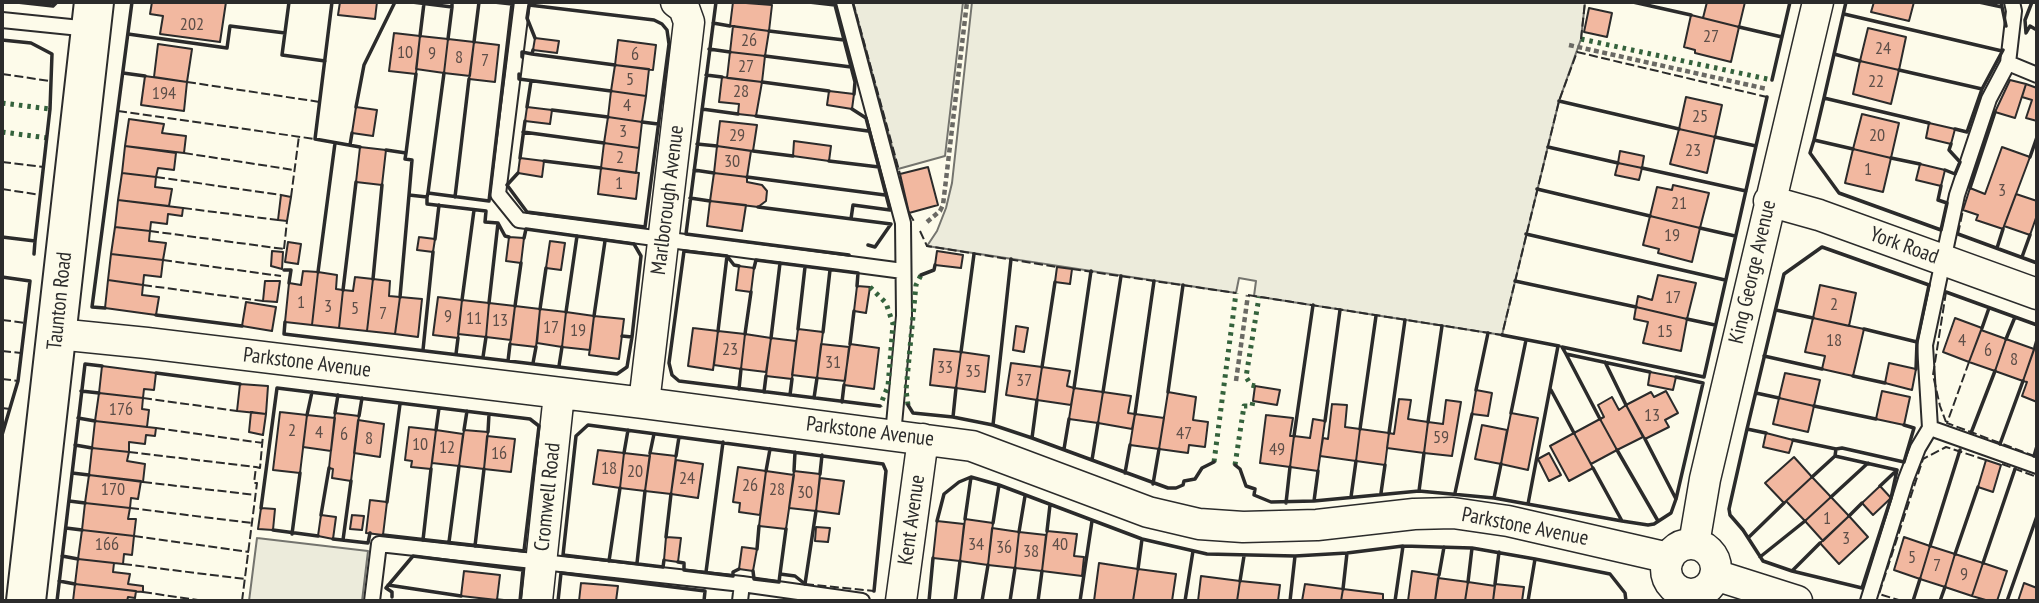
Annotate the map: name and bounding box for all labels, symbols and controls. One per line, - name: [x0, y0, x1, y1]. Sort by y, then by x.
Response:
- house number: 202: [180, 14, 204, 36]
- house number: 27: [1703, 26, 1719, 48]
- house number: 26: [741, 30, 757, 52]
- house number: 24: [1875, 38, 1891, 60]
- house number: 10: [397, 42, 413, 64]
- house number: 9: [428, 43, 436, 65]
- house number: 6: [631, 44, 639, 66]
- house number: 8: [455, 47, 463, 69]
- house number: 7: [481, 50, 489, 72]
- house number: 27: [738, 56, 754, 78]
- house number: 5: [626, 69, 634, 91]
- house number: 22: [1868, 71, 1884, 93]
- house number: 28: [733, 81, 749, 103]
- house number: 194: [152, 83, 176, 105]
- house number: 4: [623, 95, 631, 117]
- house number: 25: [1692, 106, 1708, 128]
- house number: 3: [619, 121, 627, 143]
- street label: Marlborough Avenue: [646, 124, 690, 276]
- house number: 29: [729, 125, 745, 147]
- house number: 20: [1869, 125, 1885, 147]
- house number: 23: [1685, 140, 1701, 162]
- house number: 2: [616, 147, 624, 169]
- house number: 30: [724, 151, 740, 173]
- house number: 1: [1864, 159, 1872, 181]
- house number: 1: [615, 173, 623, 195]
- house number: 3: [1998, 180, 2006, 202]
- house number: 21: [1671, 193, 1687, 215]
- street label: King George Avenue: [1724, 198, 1782, 346]
- street label: York Road: [1866, 222, 1942, 270]
- house number: 19: [1664, 225, 1680, 247]
- street label: Taunton Road: [42, 251, 78, 351]
- house number: 17: [1665, 287, 1681, 309]
- house number: 1: [297, 292, 305, 314]
- house number: 2: [1830, 294, 1838, 316]
- house number: 3: [324, 296, 332, 318]
- house number: 5: [351, 298, 359, 320]
- house number: 7: [379, 303, 387, 325]
- house number: 9: [444, 306, 452, 328]
- house number: 11: [466, 308, 482, 330]
- house number: 13: [492, 310, 508, 332]
- house number: 17: [543, 317, 559, 339]
- house number: 19: [570, 320, 586, 342]
- house number: 15: [1657, 321, 1673, 343]
- house number: 18: [1826, 330, 1842, 352]
- house number: 4: [1958, 330, 1966, 352]
- house number: 23: [722, 339, 738, 361]
- house number: 6: [1984, 340, 1992, 362]
- street label: Parkstone Avenue: [242, 343, 372, 383]
- house number: 8: [2010, 349, 2018, 371]
- house number: 31: [825, 352, 841, 374]
- house number: 33: [937, 357, 953, 379]
- house number: 35: [965, 361, 981, 383]
- house number: 37: [1016, 370, 1032, 392]
- house number: 176: [109, 399, 133, 421]
- house number: 13: [1644, 405, 1660, 427]
- street label: Parkstone Avenue: [805, 412, 935, 452]
- house number: 2: [288, 420, 296, 442]
- house number: 4: [315, 422, 323, 444]
- house number: 47: [1176, 423, 1192, 445]
- house number: 6: [340, 424, 348, 446]
- house number: 59: [1433, 427, 1449, 449]
- house number: 8: [365, 428, 373, 450]
- house number: 10: [412, 434, 428, 456]
- house number: 12: [439, 437, 455, 459]
- house number: 49: [1269, 439, 1285, 461]
- street label: Cromwell Road: [530, 442, 566, 552]
- house number: 16: [491, 443, 507, 465]
- house number: 18: [601, 458, 617, 480]
- house number: 20: [627, 461, 643, 483]
- house number: 24: [679, 468, 695, 490]
- street label: Kent Avenue: [893, 473, 931, 567]
- house number: 26: [742, 475, 758, 497]
- house number: 170: [101, 479, 125, 501]
- house number: 28: [769, 479, 785, 501]
- house number: 30: [797, 482, 813, 504]
- street label: Parkstone Avenue: [1460, 502, 1590, 552]
- house number: 1: [1823, 508, 1831, 530]
- house number: 3: [1842, 528, 1850, 550]
- house number: 166: [95, 534, 119, 556]
- house number: 34: [968, 534, 984, 556]
- house number: 40: [1052, 534, 1068, 556]
- house number: 36: [996, 537, 1012, 559]
- house number: 38: [1023, 541, 1039, 563]
- house number: 5: [1908, 547, 1916, 569]
- house number: 7: [1933, 555, 1941, 577]
- house number: 9: [1960, 564, 1968, 586]

